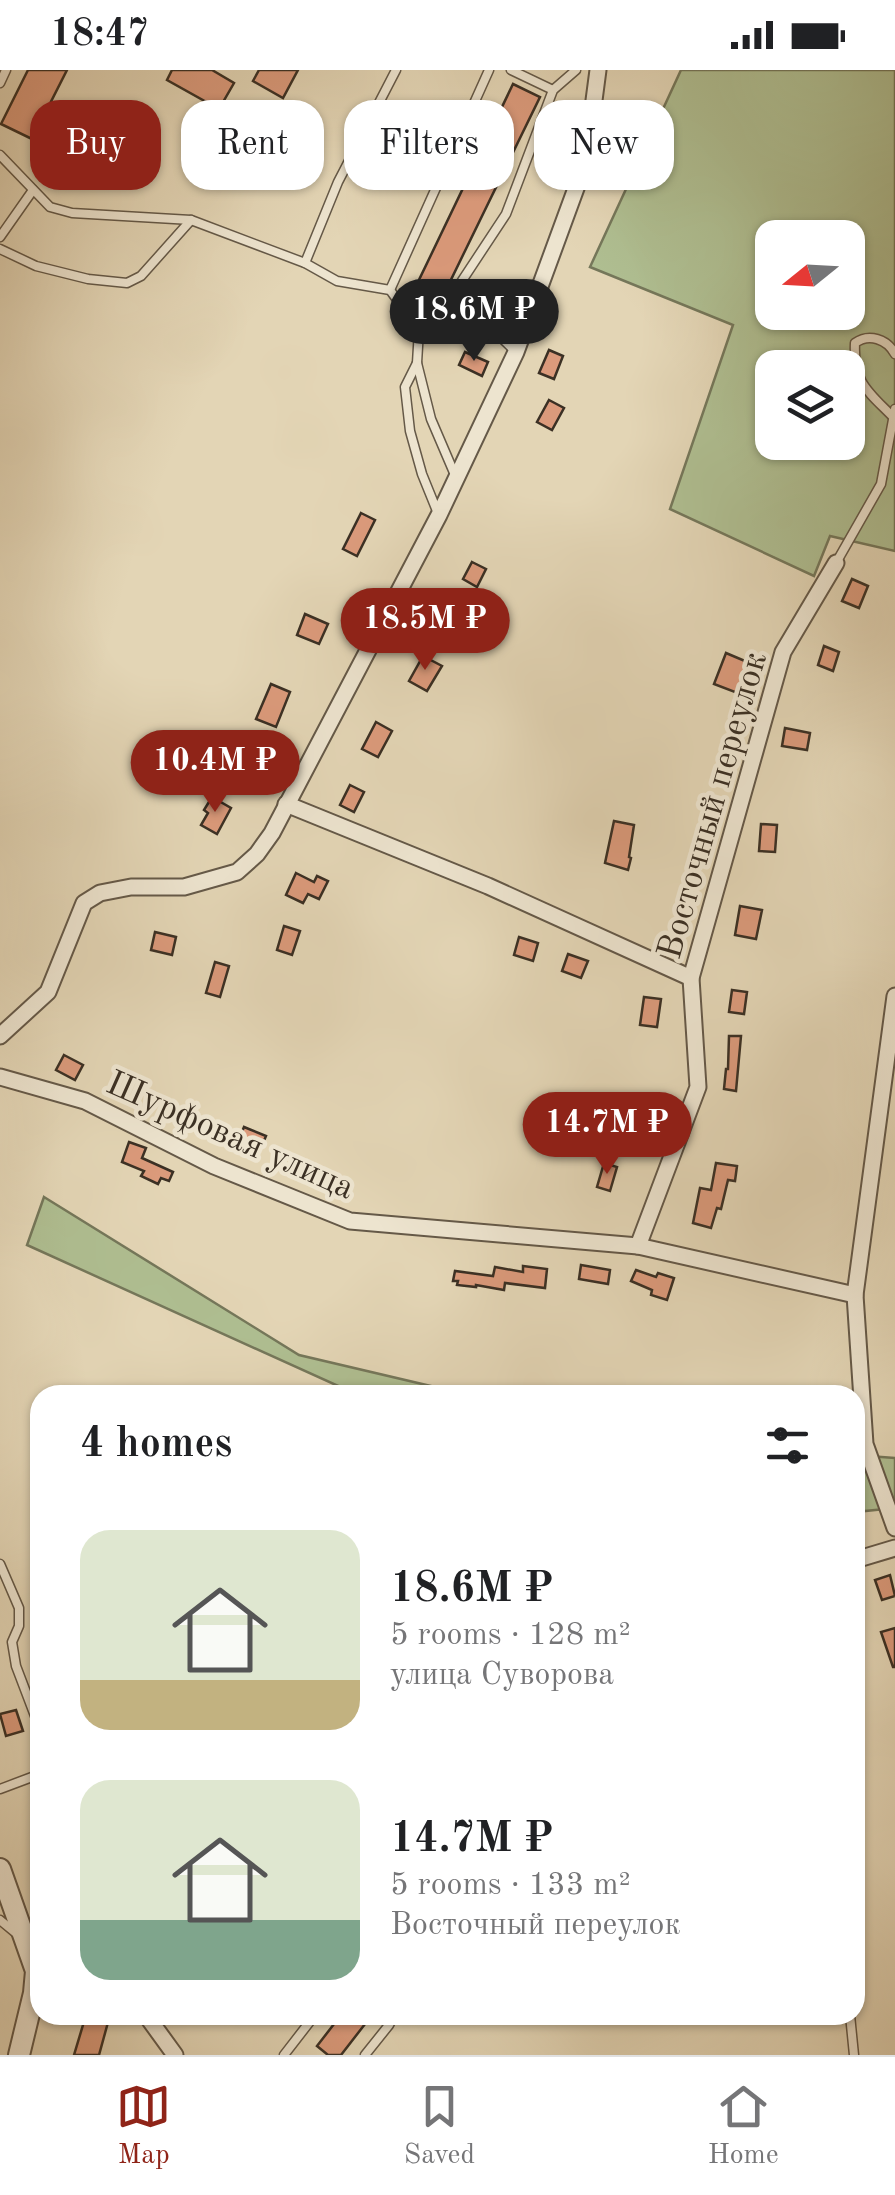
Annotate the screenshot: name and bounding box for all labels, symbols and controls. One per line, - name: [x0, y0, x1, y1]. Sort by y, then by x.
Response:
- text: 18:47: [50, 16, 149, 54]
- chip: Buy: [30, 100, 161, 190]
- chip: Rent: [181, 100, 324, 190]
- chip: Filters: [344, 100, 514, 190]
- chip: New: [534, 100, 674, 190]
- north arrow: [755, 220, 865, 330]
- map controls: [755, 220, 865, 460]
- pin: 18.6M ₽: [382, 279, 566, 364]
- text: 18.6M ₽: [412, 295, 536, 327]
- button: layers: [755, 350, 865, 460]
- pin: 18.5M ₽: [333, 588, 517, 673]
- text: 18.5M ₽: [363, 604, 487, 636]
- street label: Восточный переулок: [653, 648, 774, 963]
- pin: 10.4M ₽: [123, 730, 307, 815]
- text: 10.4M ₽: [153, 746, 277, 778]
- street label: Шурфовая улица: [100, 1066, 359, 1208]
- pin: 14.7M ₽: [515, 1092, 699, 1177]
- text: 14.7M ₽: [545, 1108, 669, 1140]
- icon: filters: [760, 1418, 815, 1473]
- text: 4 homes: [80, 1424, 232, 1466]
- text: 18.6M ₽: [390, 1569, 553, 1611]
- icon: home: [160, 1570, 280, 1690]
- text: 5 rooms · 128 m²: [390, 1620, 631, 1652]
- text: улица Суворова: [390, 1660, 614, 1692]
- text: 14.7M ₽: [390, 1819, 553, 1861]
- icon: home: [160, 1820, 280, 1940]
- text: 5 rooms · 133 m²: [390, 1870, 631, 1902]
- text: Восточный переулок: [390, 1910, 681, 1942]
- tab: Map: [116, 2079, 171, 2174]
- tab: Saved: [404, 2079, 475, 2174]
- tab: Home: [708, 2079, 779, 2174]

